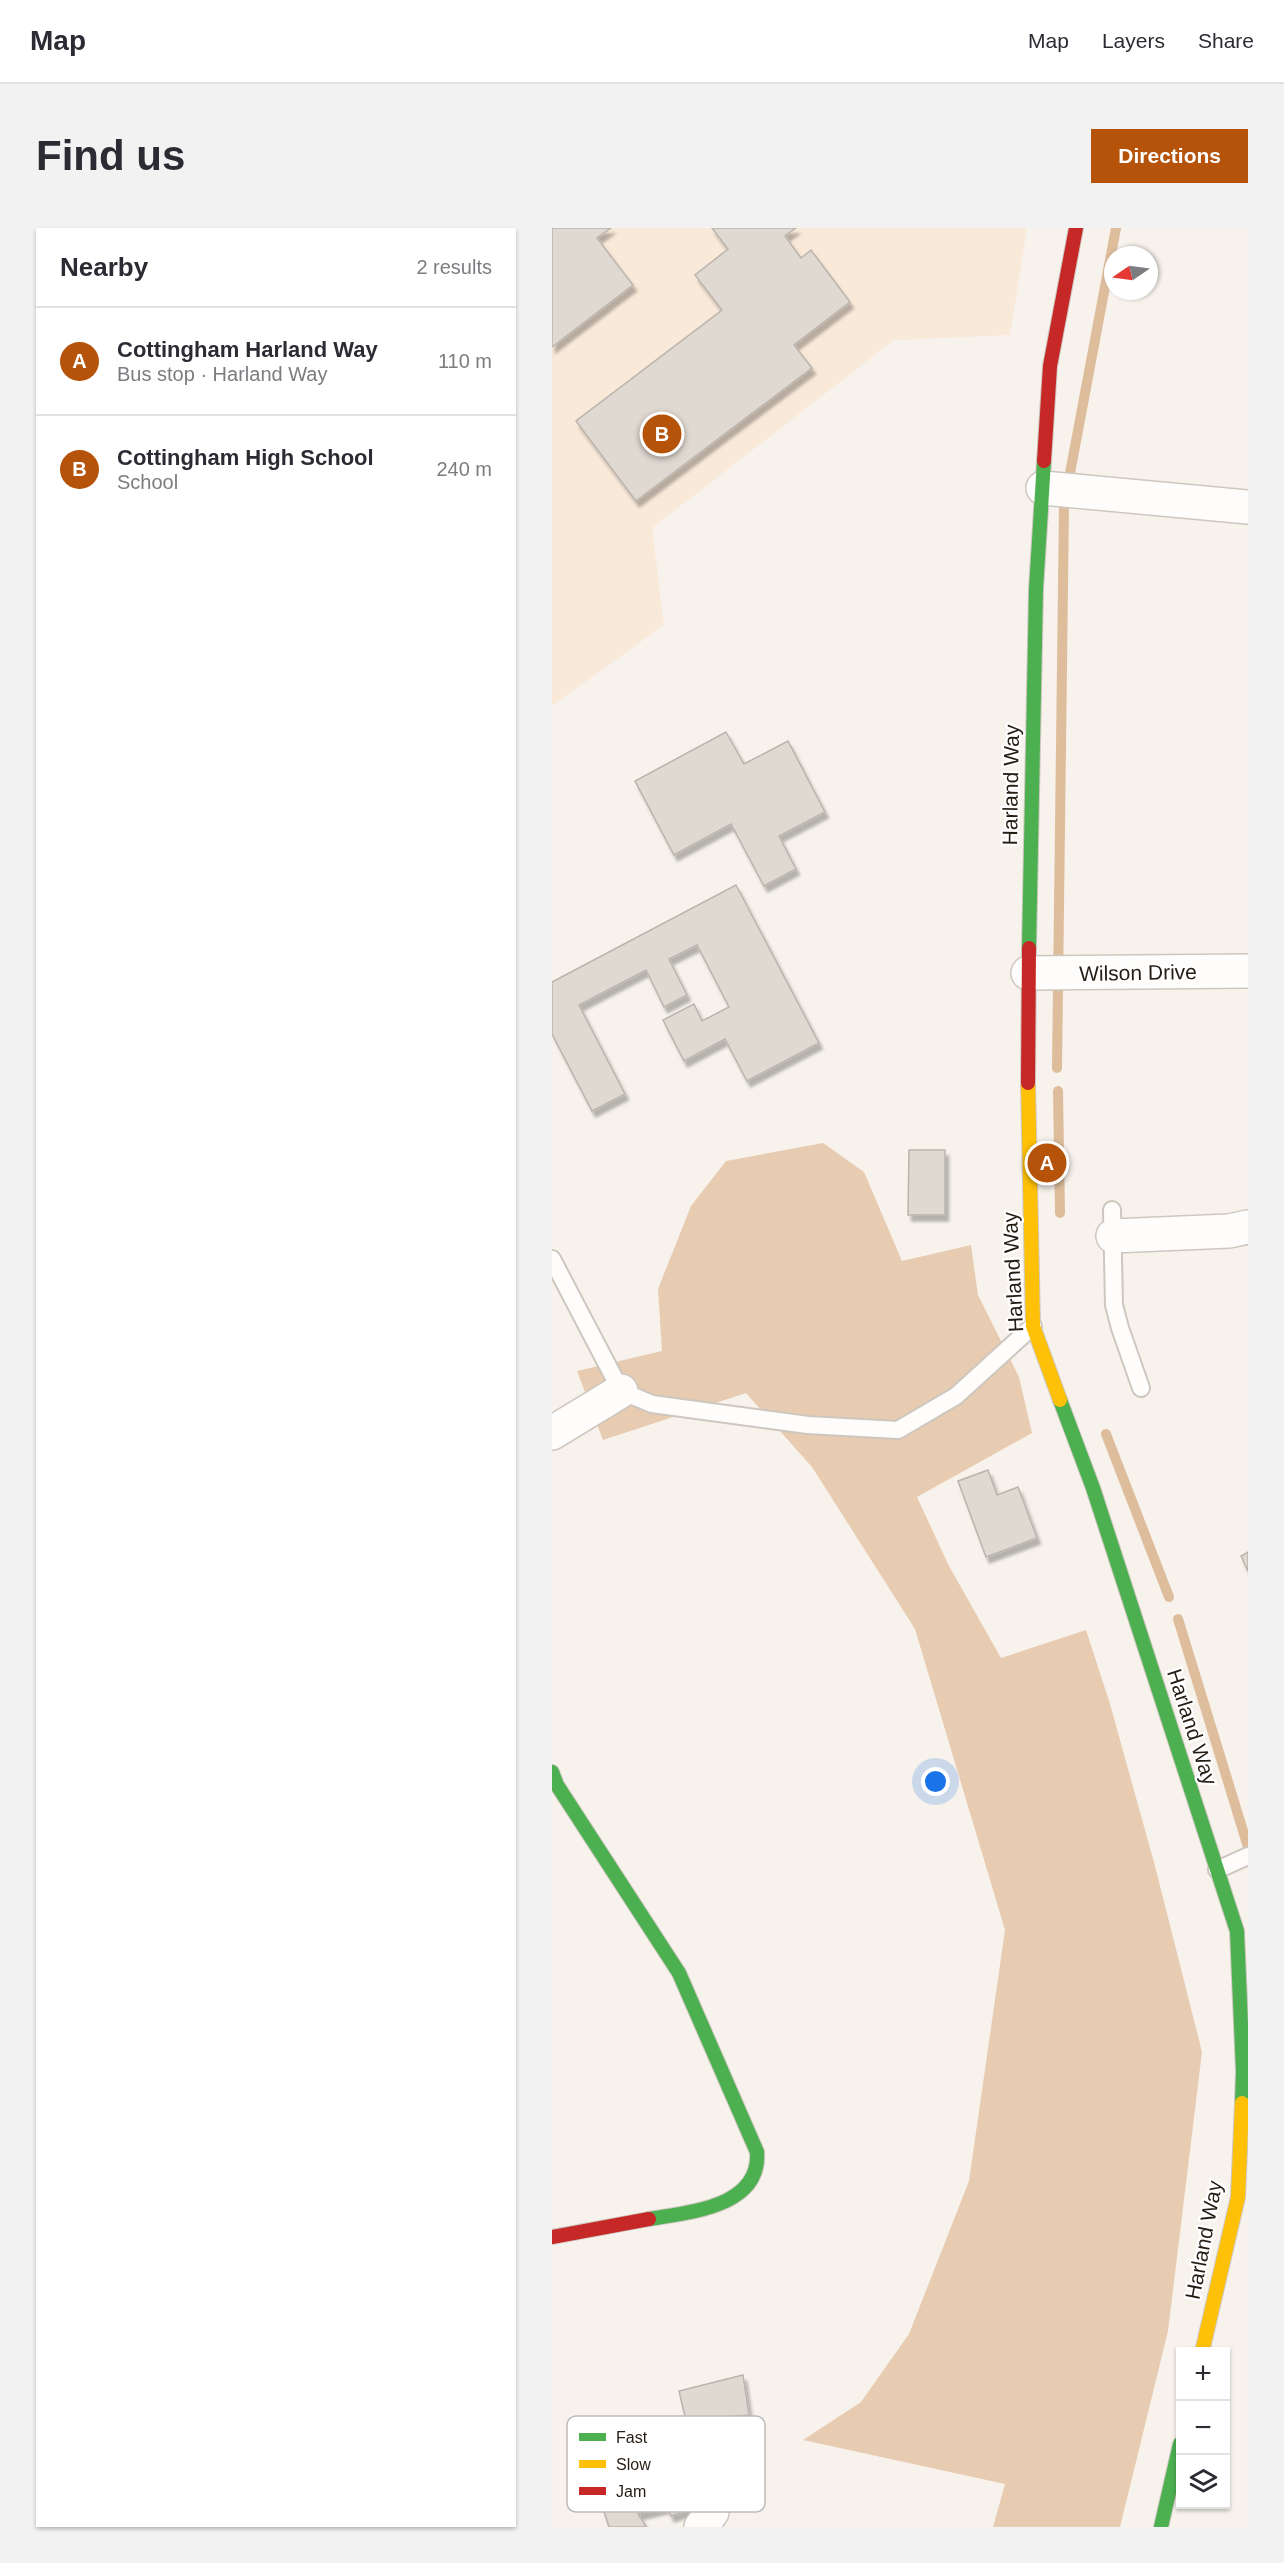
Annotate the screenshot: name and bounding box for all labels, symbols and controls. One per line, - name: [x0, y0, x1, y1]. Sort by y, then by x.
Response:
- text: Map: [30, 25, 86, 56]
- text: Map: [1028, 29, 1069, 52]
- text: Layers: [1102, 29, 1165, 52]
- text: Share: [1198, 29, 1254, 52]
- button: Directions: [1091, 129, 1248, 183]
- text: Find us: [36, 132, 185, 179]
- north arrow: [1104, 246, 1158, 300]
- text: Nearby: [60, 252, 148, 282]
- text: 2 results: [416, 256, 492, 278]
- text: Cottingham Harland Way: [117, 337, 378, 362]
- text: A: [72, 350, 87, 372]
- text: 110 m: [438, 350, 492, 372]
- text: Bus stop · Harland Way: [117, 363, 327, 385]
- pin: B: [642, 412, 682, 456]
- text: Cottingham High School: [117, 445, 374, 470]
- text: B: [72, 458, 87, 480]
- text: 240 m: [436, 458, 492, 480]
- text: School: [117, 471, 178, 493]
- street label: Harland Way: [998, 724, 1023, 845]
- street label: Wilson Drive: [1079, 960, 1197, 985]
- pin: A: [1028, 1140, 1066, 1186]
- street label: Harland Way: [998, 1211, 1027, 1333]
- street label: Harland Way: [1163, 1666, 1222, 1788]
- your location: [921, 1767, 950, 1796]
- street label: Harland Way: [1181, 2178, 1226, 2301]
- map controls: [1176, 2347, 1230, 2509]
- button: +: [1176, 2347, 1230, 2401]
- button: −: [1176, 2401, 1230, 2455]
- legend: [567, 2416, 765, 2512]
- text: Fast: [616, 2429, 648, 2446]
- button: layers: [1176, 2455, 1230, 2509]
- text: Slow: [616, 2456, 651, 2473]
- text: Jam: [616, 2483, 646, 2500]

